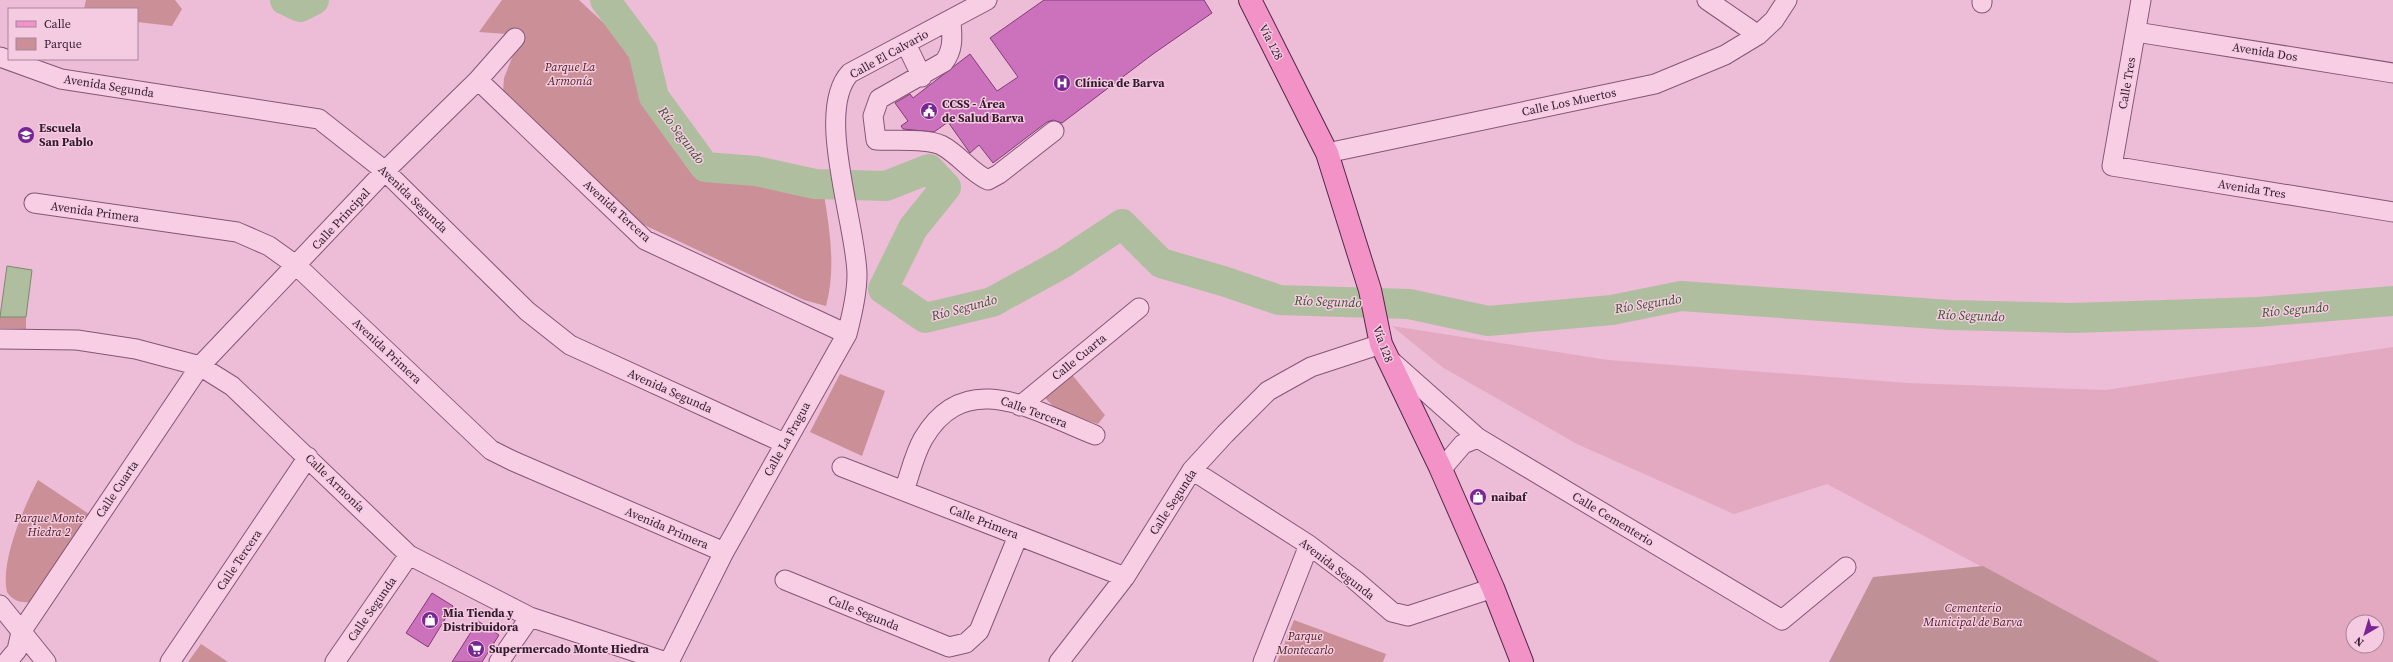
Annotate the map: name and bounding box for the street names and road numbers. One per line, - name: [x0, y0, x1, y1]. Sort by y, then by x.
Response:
- street label: Vía 128: [1255, 21, 1287, 63]
- street label: Calle El Calvario: [847, 26, 932, 82]
- street label: Avenida Dos: [2231, 39, 2299, 65]
- street label: Calle Tres: [2115, 56, 2139, 110]
- street label: Avenida Segunda: [63, 71, 156, 101]
- street label: Calle Los Muertos: [1520, 84, 1618, 120]
- street label: Avenida Segunda: [375, 162, 452, 237]
- street label: Avenida Tercera: [580, 176, 655, 246]
- street label: Avenida Tres: [2217, 176, 2287, 202]
- street label: Calle Principal: [308, 184, 374, 253]
- street label: Avenida Primera: [50, 198, 141, 226]
- street label: Avenida Primera: [349, 315, 426, 388]
- street label: Vía 128: [1369, 323, 1397, 365]
- street label: Calle Cuarta: [1048, 330, 1110, 384]
- street label: Avenida Segunda: [625, 365, 716, 417]
- street label: Calle Tercera: [998, 393, 1070, 432]
- street label: Calle La Fragua: [760, 398, 814, 479]
- street label: Calle Armonía: [302, 450, 369, 516]
- street label: Calle Cuarta: [92, 457, 142, 521]
- street label: Calle Segunda: [1146, 465, 1201, 538]
- street label: Calle Cementerio: [1569, 488, 1657, 550]
- street label: Calle Primera: [947, 501, 1022, 543]
- street label: Avenida Primera: [623, 503, 712, 553]
- street label: Calle Tercera: [213, 526, 266, 594]
- street label: Avenida Segunda: [1296, 535, 1379, 604]
- street label: Calle Segunda: [344, 573, 401, 644]
- street label: Calle Segunda: [826, 591, 903, 635]

